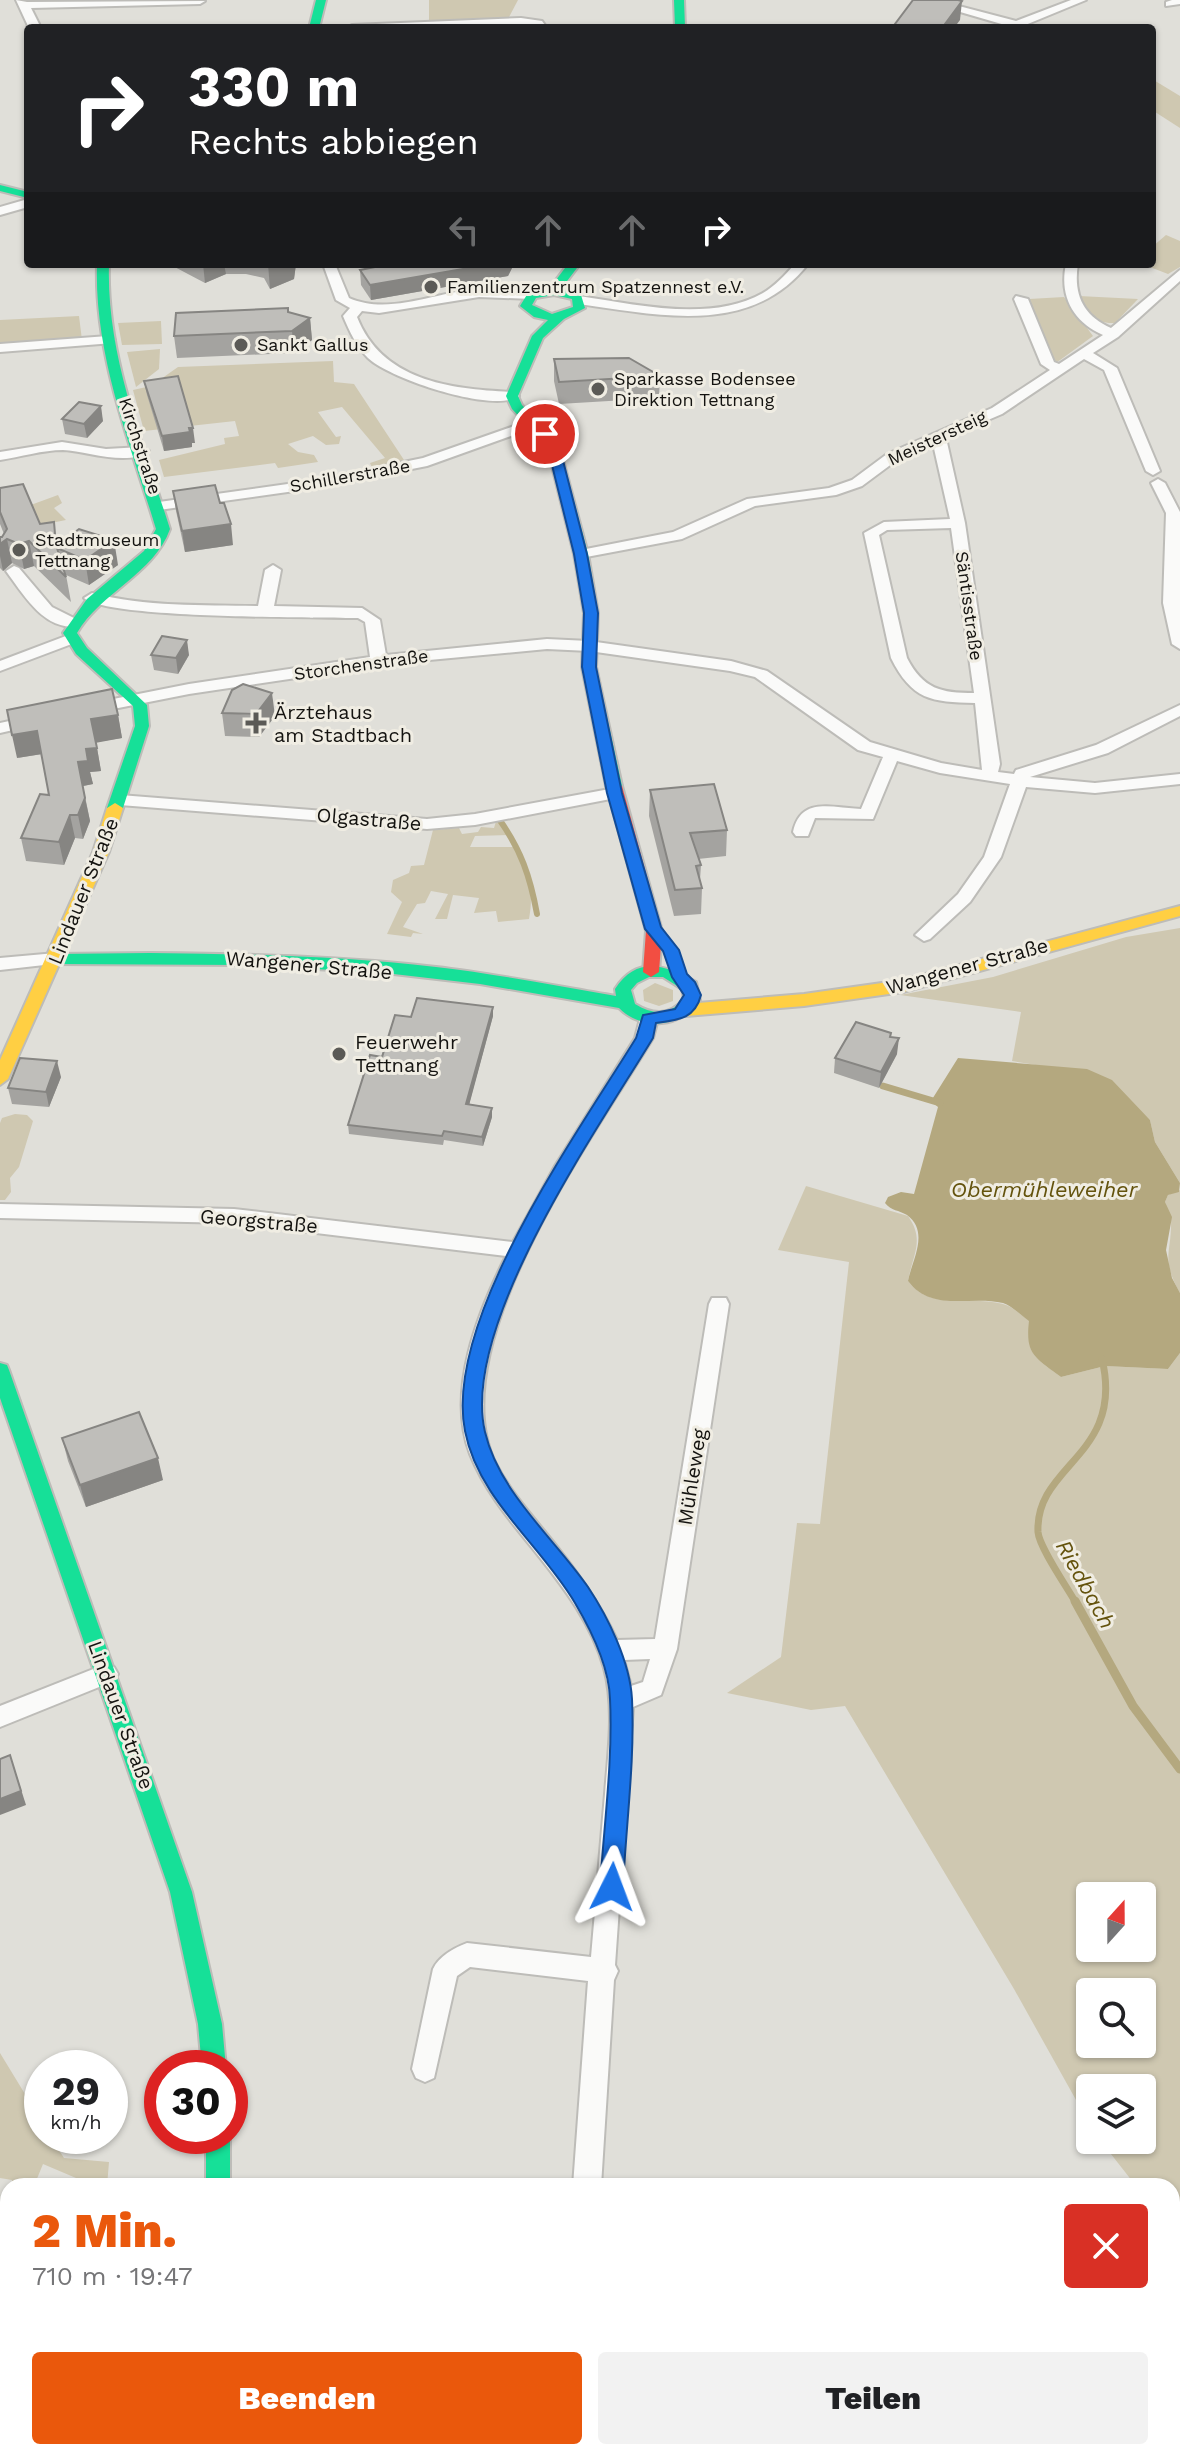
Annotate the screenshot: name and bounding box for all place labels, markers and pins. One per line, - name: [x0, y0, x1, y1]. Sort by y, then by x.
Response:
- place label: Familienzentrum Spatzennest e.V.: [447, 276, 744, 297]
- marker: Familienzentrum Spatzennest e.V.: [422, 278, 440, 296]
- place label: Sankt Gallus: [257, 334, 368, 355]
- marker: Sankt Gallus: [232, 336, 250, 354]
- place label: Sparkasse Bodensee Direktion Tettnang: [614, 368, 796, 410]
- marker: Sparkasse Bodensee Direktion Tettnang: [589, 380, 607, 398]
- pin: [511, 400, 579, 468]
- place label: Stadtmuseum Tettnang: [35, 529, 160, 571]
- marker: Stadtmuseum Tettnang: [10, 541, 28, 559]
- place label: Ärztehaus am Stadtbach: [274, 700, 412, 747]
- marker: Ärztehaus am Stadtbach: [245, 712, 267, 734]
- place label: Feuerwehr Tettnang: [355, 1030, 458, 1077]
- marker: Feuerwehr Tettnang: [330, 1045, 348, 1063]

